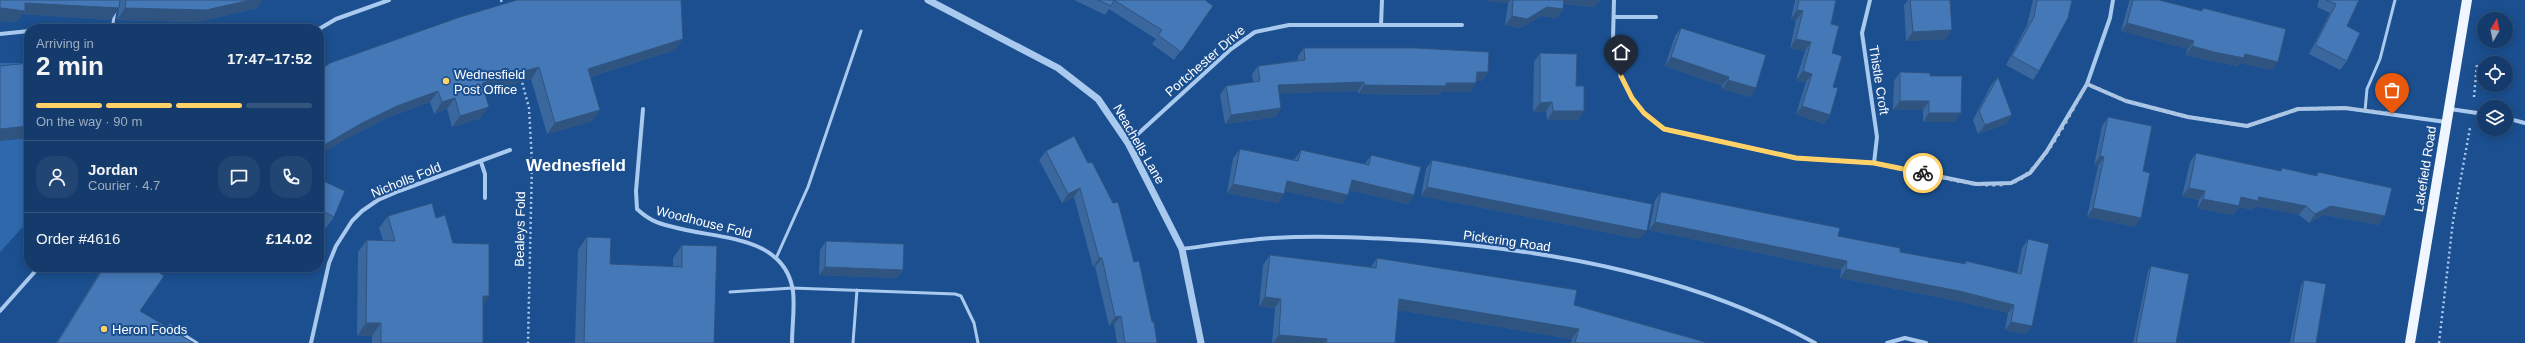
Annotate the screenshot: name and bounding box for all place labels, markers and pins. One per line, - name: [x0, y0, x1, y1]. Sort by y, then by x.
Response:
- pin: [1604, 35, 1638, 76]
- place label: Wednesfield Post Office: [454, 67, 525, 97]
- pin: [2375, 73, 2409, 114]
- marker: Wednesfield Post Office: [441, 76, 451, 86]
- place label: Heron Foods: [112, 322, 188, 337]
- marker: Heron Foods: [99, 324, 109, 334]

